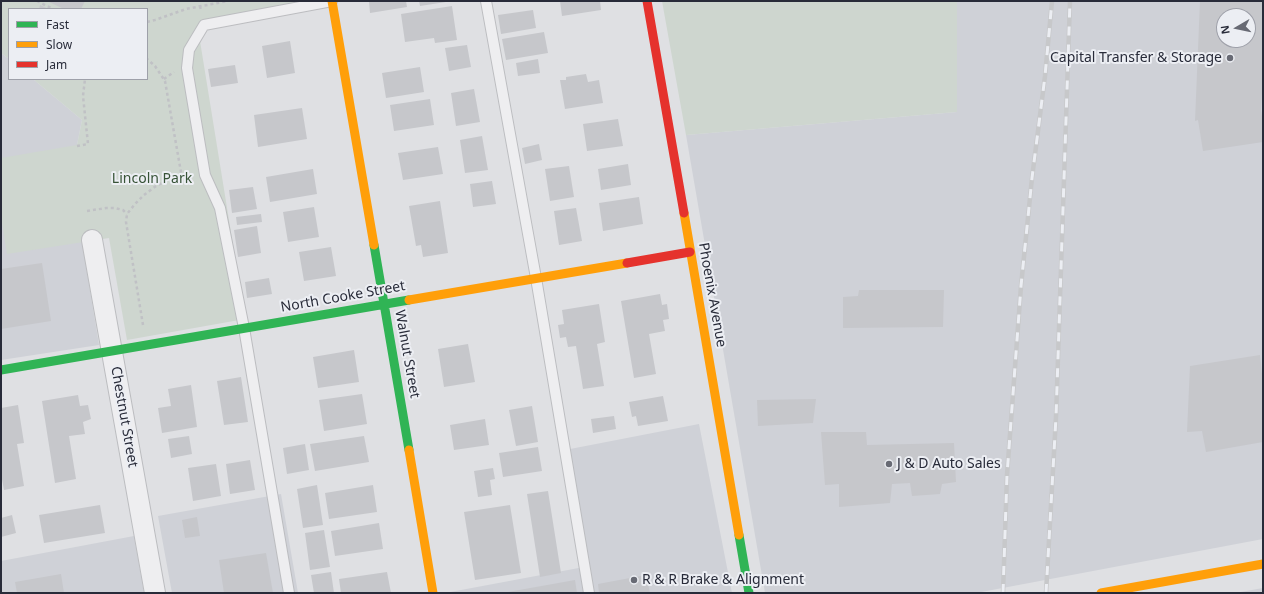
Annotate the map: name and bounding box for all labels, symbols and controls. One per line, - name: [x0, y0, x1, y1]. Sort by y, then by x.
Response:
- legend: [8, 8, 148, 80]
- north arrow: [1216, 8, 1256, 48]
- text: Fast: [46, 16, 69, 33]
- text: N: [1217, 24, 1233, 35]
- text: Slow: [46, 36, 72, 53]
- place label: Capital Transfer & Storage: [1050, 50, 1222, 66]
- marker: Capital Transfer & Storage: [1225, 53, 1235, 63]
- text: Jam: [46, 56, 67, 73]
- park label: Lincoln Park: [112, 171, 192, 187]
- street label: Phoenix Avenue: [695, 241, 729, 349]
- street label: North Cooke Street: [279, 278, 407, 316]
- street label: Walnut Street: [391, 309, 423, 399]
- street label: Chestnut Street: [107, 365, 141, 469]
- place label: J & D Auto Sales: [897, 456, 1001, 472]
- marker: J & D Auto Sales: [884, 459, 894, 469]
- place label: R & R Brake & Alignment: [642, 572, 804, 588]
- marker: R & R Brake & Alignment: [629, 575, 639, 585]

